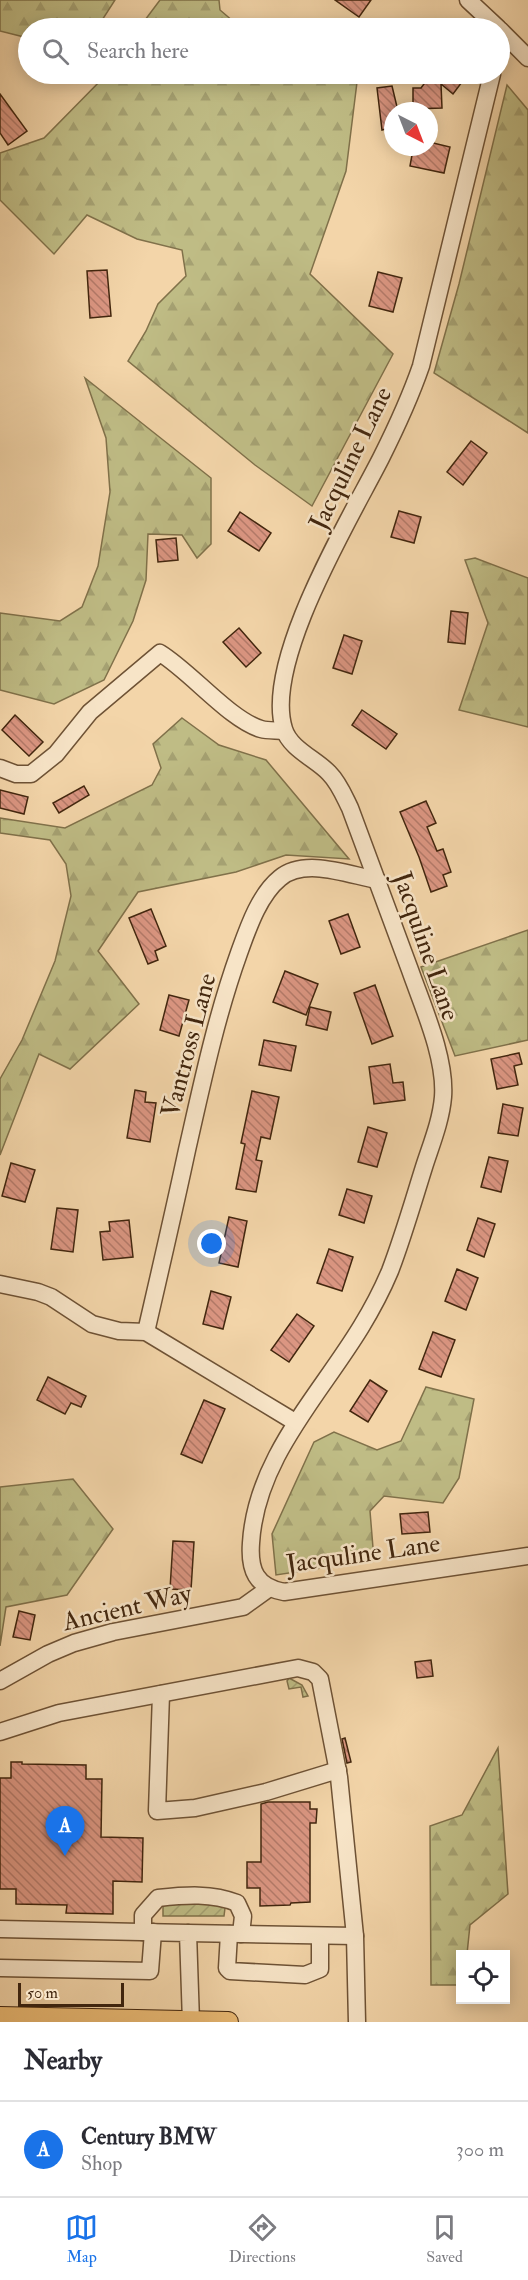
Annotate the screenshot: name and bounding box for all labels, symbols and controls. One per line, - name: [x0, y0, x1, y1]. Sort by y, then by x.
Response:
- search box: [18, 18, 510, 84]
- icon: search: [39, 35, 72, 68]
- text: Search here: [87, 37, 189, 65]
- north arrow: [384, 102, 438, 156]
- street label: Jacquline Lane: [302, 382, 399, 536]
- street label: Jacquline Lane: [385, 867, 466, 1025]
- street label: Vantross Lane: [154, 970, 224, 1121]
- your location: [197, 1229, 226, 1258]
- street label: Jacquline Lane: [283, 1527, 442, 1581]
- street label: Ancient Way: [59, 1578, 195, 1639]
- pin: A: [46, 1806, 84, 1856]
- map controls: [456, 1950, 510, 2004]
- button: locate: [456, 1950, 510, 2004]
- scale bar: [18, 1980, 124, 2008]
- text: 50 m: [27, 1983, 58, 2003]
- text: Nearby: [24, 2045, 102, 2077]
- text: Century BMW: [81, 2123, 217, 2151]
- text: A: [37, 2137, 50, 2162]
- text: 300 m: [456, 2137, 504, 2162]
- text: Shop: [81, 2151, 122, 2176]
- tab: Map: [65, 2211, 98, 2267]
- tab: Directions: [229, 2211, 296, 2267]
- tab: Saved: [426, 2211, 463, 2267]

